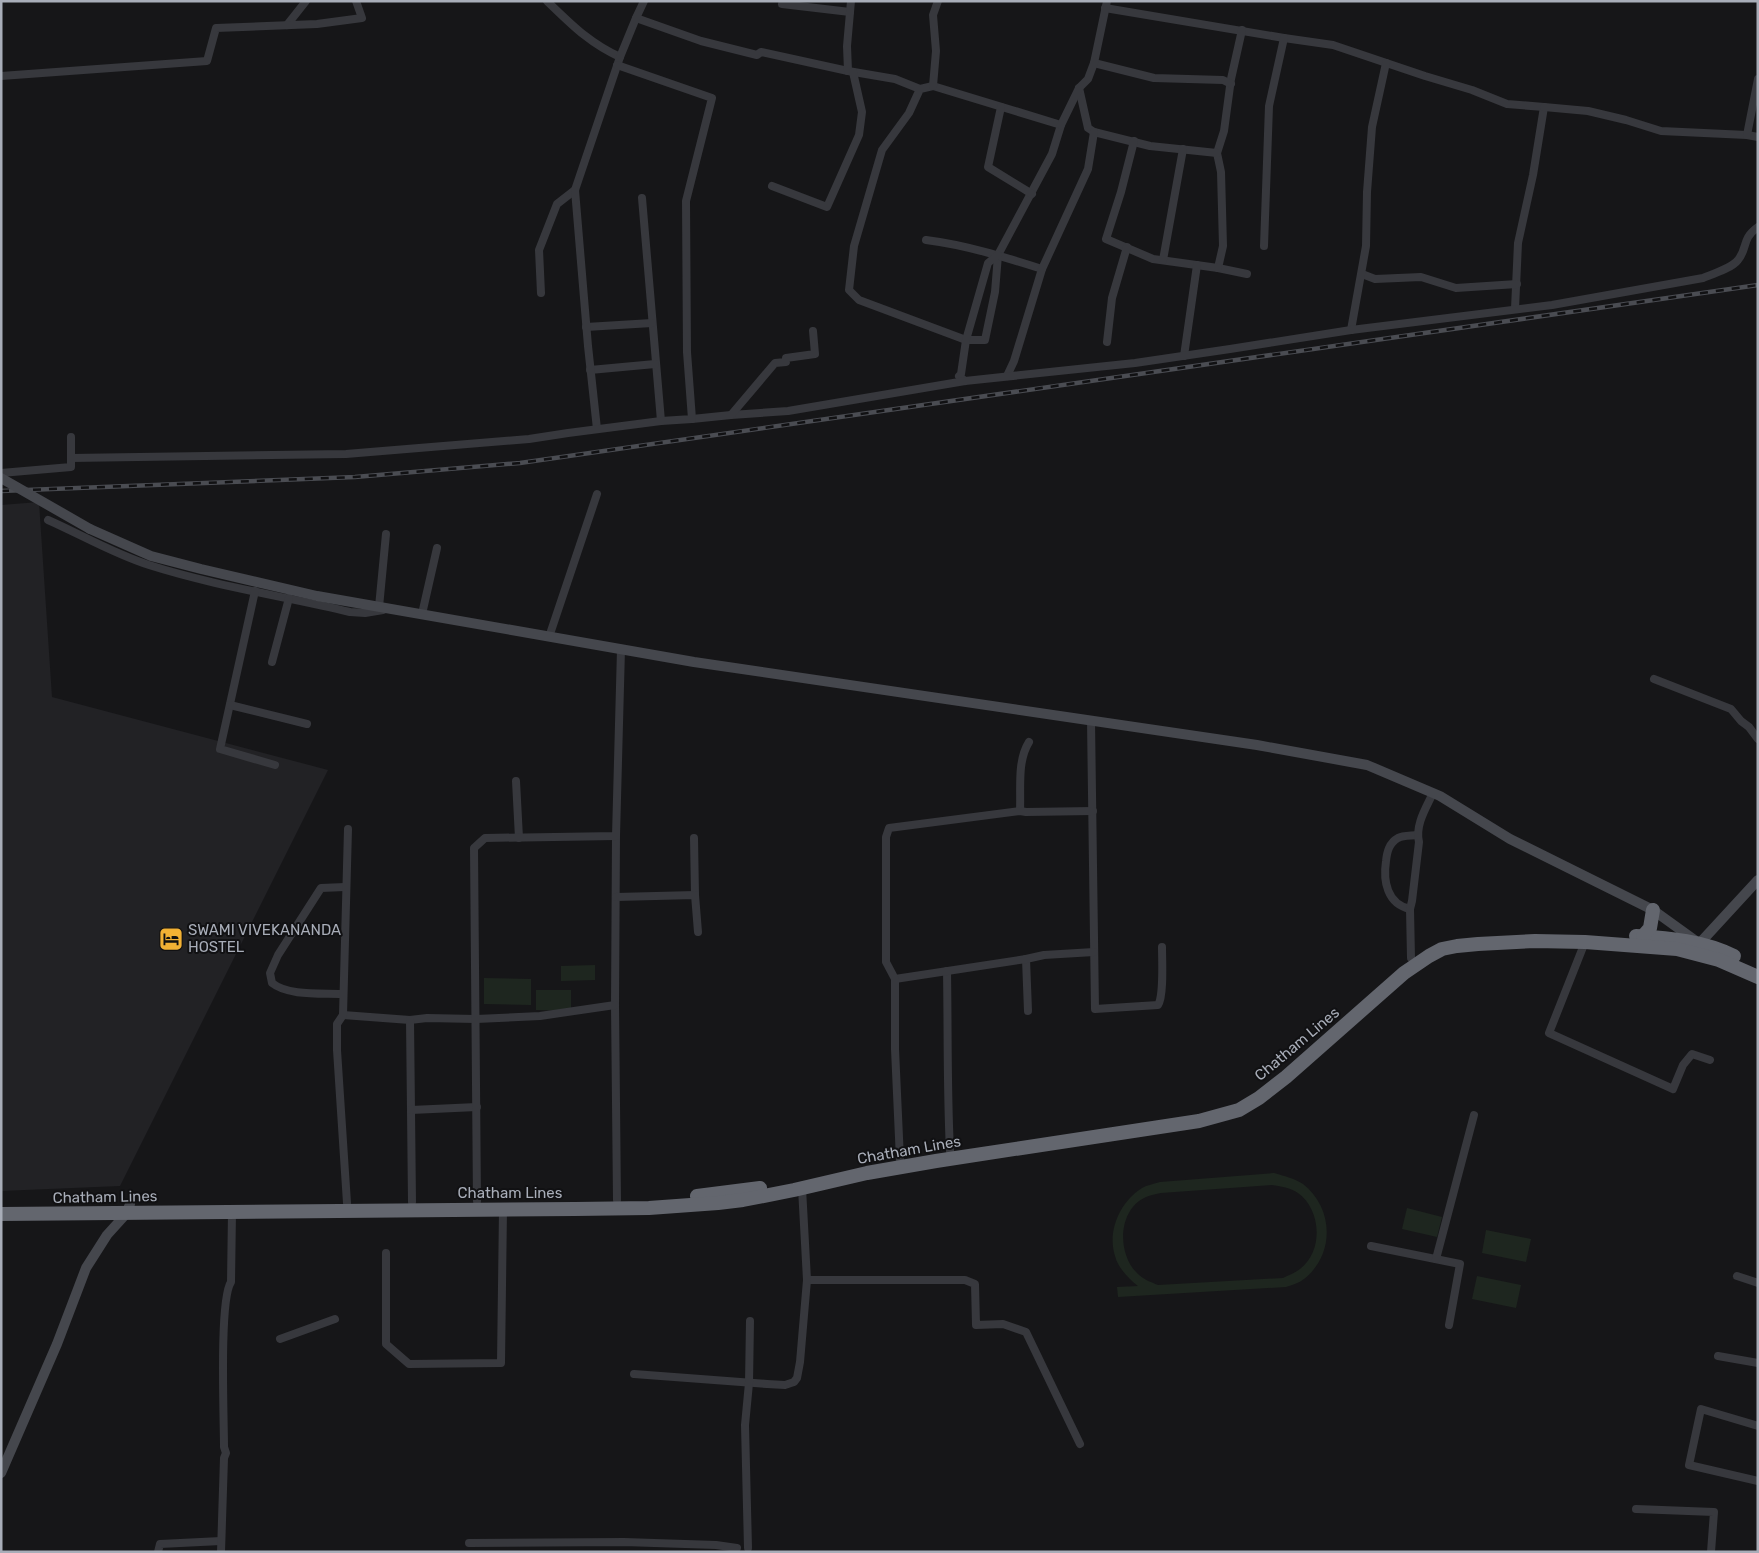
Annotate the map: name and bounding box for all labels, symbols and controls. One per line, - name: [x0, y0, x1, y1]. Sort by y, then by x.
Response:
- place label: SWAMI VIVEKANANDA HOSTEL: [188, 921, 341, 956]
- hotel icon: SWAMI VIVEKANANDA HOSTEL: [158, 926, 184, 952]
- street label: Chatham Lines: [1251, 1003, 1343, 1085]
- street label: Chatham Lines: [856, 1132, 963, 1168]
- street label: Chatham Lines: [458, 1184, 563, 1202]
- street label: Chatham Lines: [52, 1187, 158, 1207]

